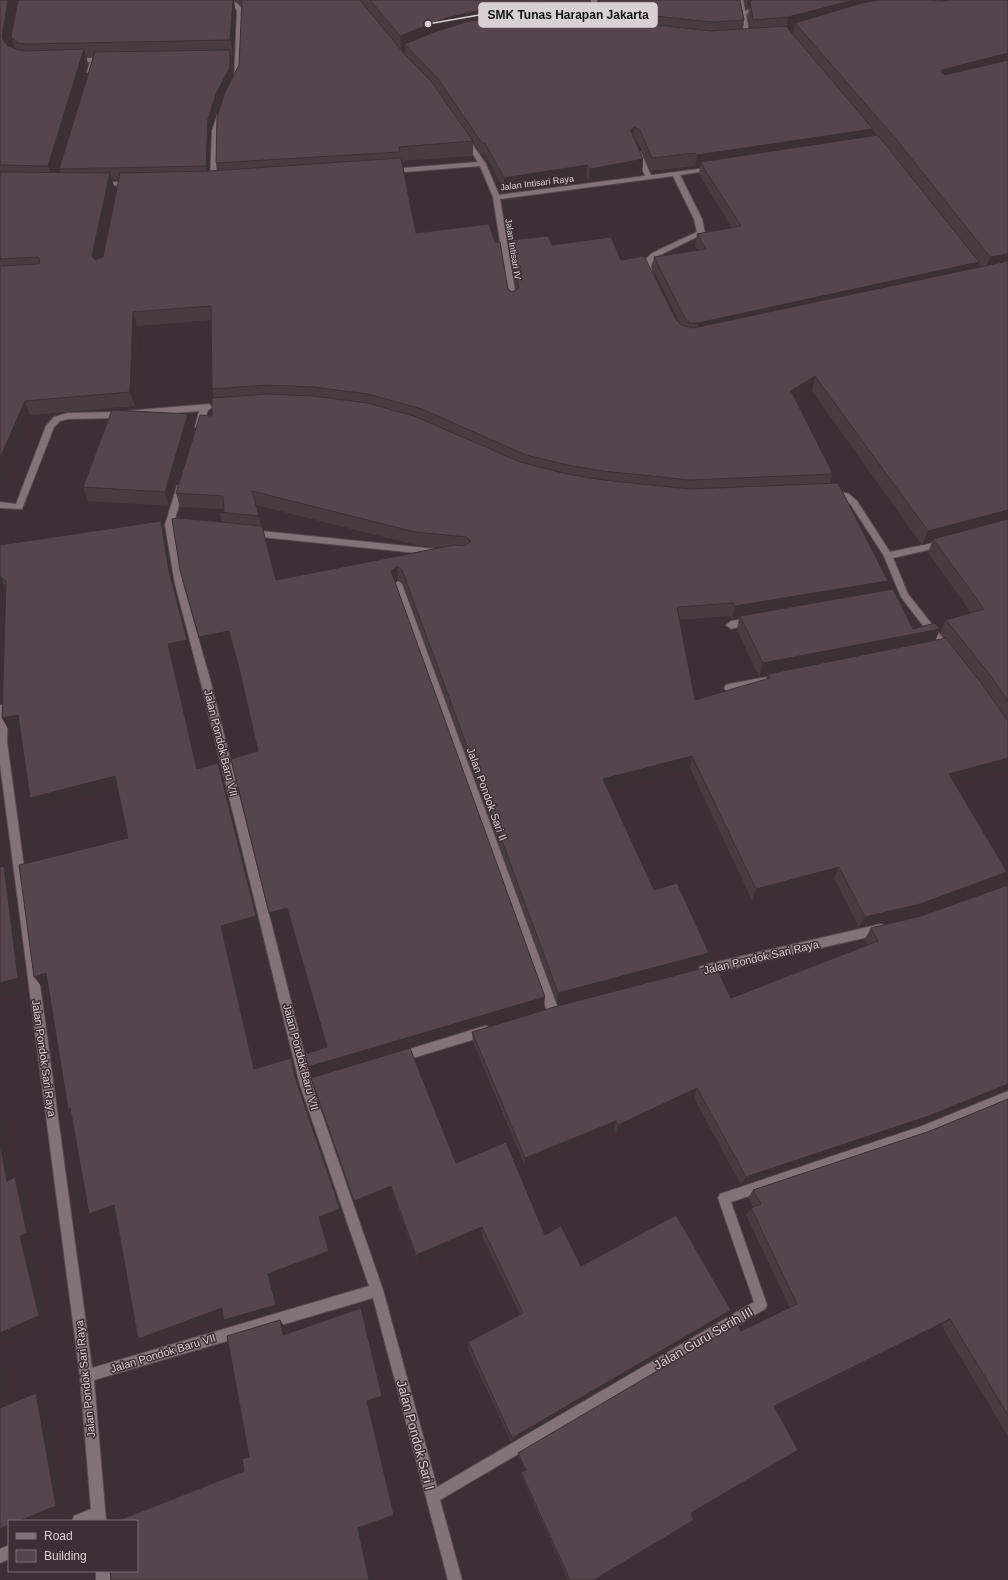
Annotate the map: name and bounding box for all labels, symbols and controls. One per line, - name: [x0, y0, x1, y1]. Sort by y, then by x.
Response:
- callout: SMK Tunas Harapan Jakarta: [479, 3, 657, 27]
- text: SMK Tunas Harapan Jakarta: [487, 8, 649, 22]
- street label: Jalan Intisari Raya: [500, 174, 574, 192]
- street label: Jalan Intisari IV: [503, 218, 523, 280]
- street label: Jalan Pondok Baru VII: [202, 688, 240, 798]
- street label: Jalan Pondok Sari II: [465, 746, 509, 842]
- street label: Jalan Pondok Sari Raya: [702, 938, 821, 976]
- street label: Jalan Pondok Sari Raya: [30, 999, 58, 1118]
- street label: Jalan Pondok Baru VII: [281, 1003, 321, 1111]
- street label: Jalan Guru Serih III: [651, 1304, 755, 1373]
- street label: Jalan Pondok Sari Raya: [73, 1319, 97, 1438]
- street label: Jalan Pondok Baru VII: [109, 1331, 217, 1375]
- street label: Jalan Pondok Sari I: [394, 1379, 437, 1492]
- legend: [8, 1520, 138, 1572]
- text: Road: [44, 1529, 73, 1543]
- text: Building: [44, 1549, 87, 1563]

